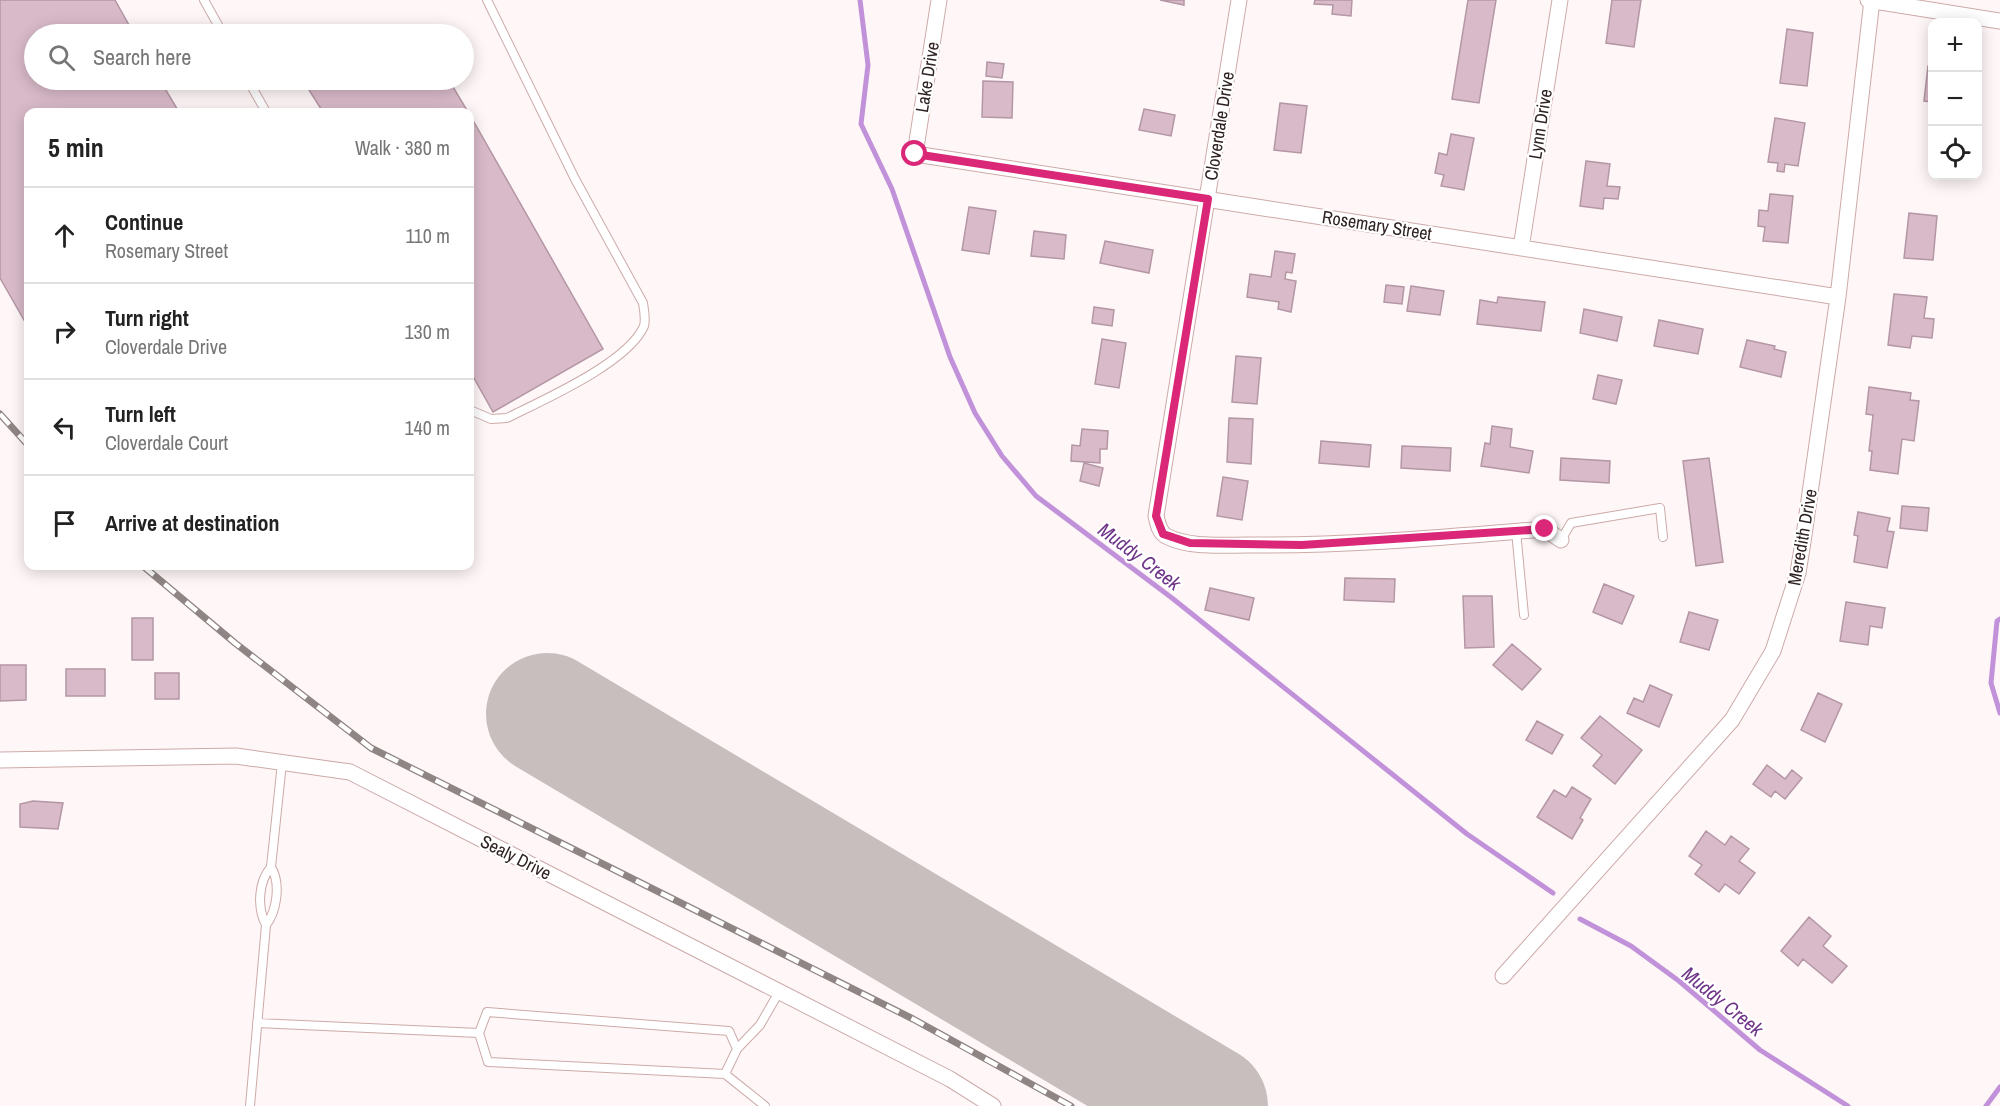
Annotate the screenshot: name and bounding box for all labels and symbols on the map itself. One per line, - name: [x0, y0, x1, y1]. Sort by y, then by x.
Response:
- street label: Lake Drive: [909, 40, 945, 114]
- street label: Cloverdale Drive: [1198, 70, 1240, 182]
- street label: Lynn Drive: [1522, 87, 1558, 161]
- route start: [901, 140, 927, 166]
- street label: Rosemary Street: [1320, 204, 1434, 246]
- street label: Meredith Drive: [1781, 487, 1823, 587]
- route end: [1531, 515, 1557, 541]
- water label: Muddy Creek: [1093, 516, 1188, 597]
- street label: Sealy Drive: [476, 829, 556, 885]
- water label: Muddy Creek: [1677, 960, 1770, 1043]

